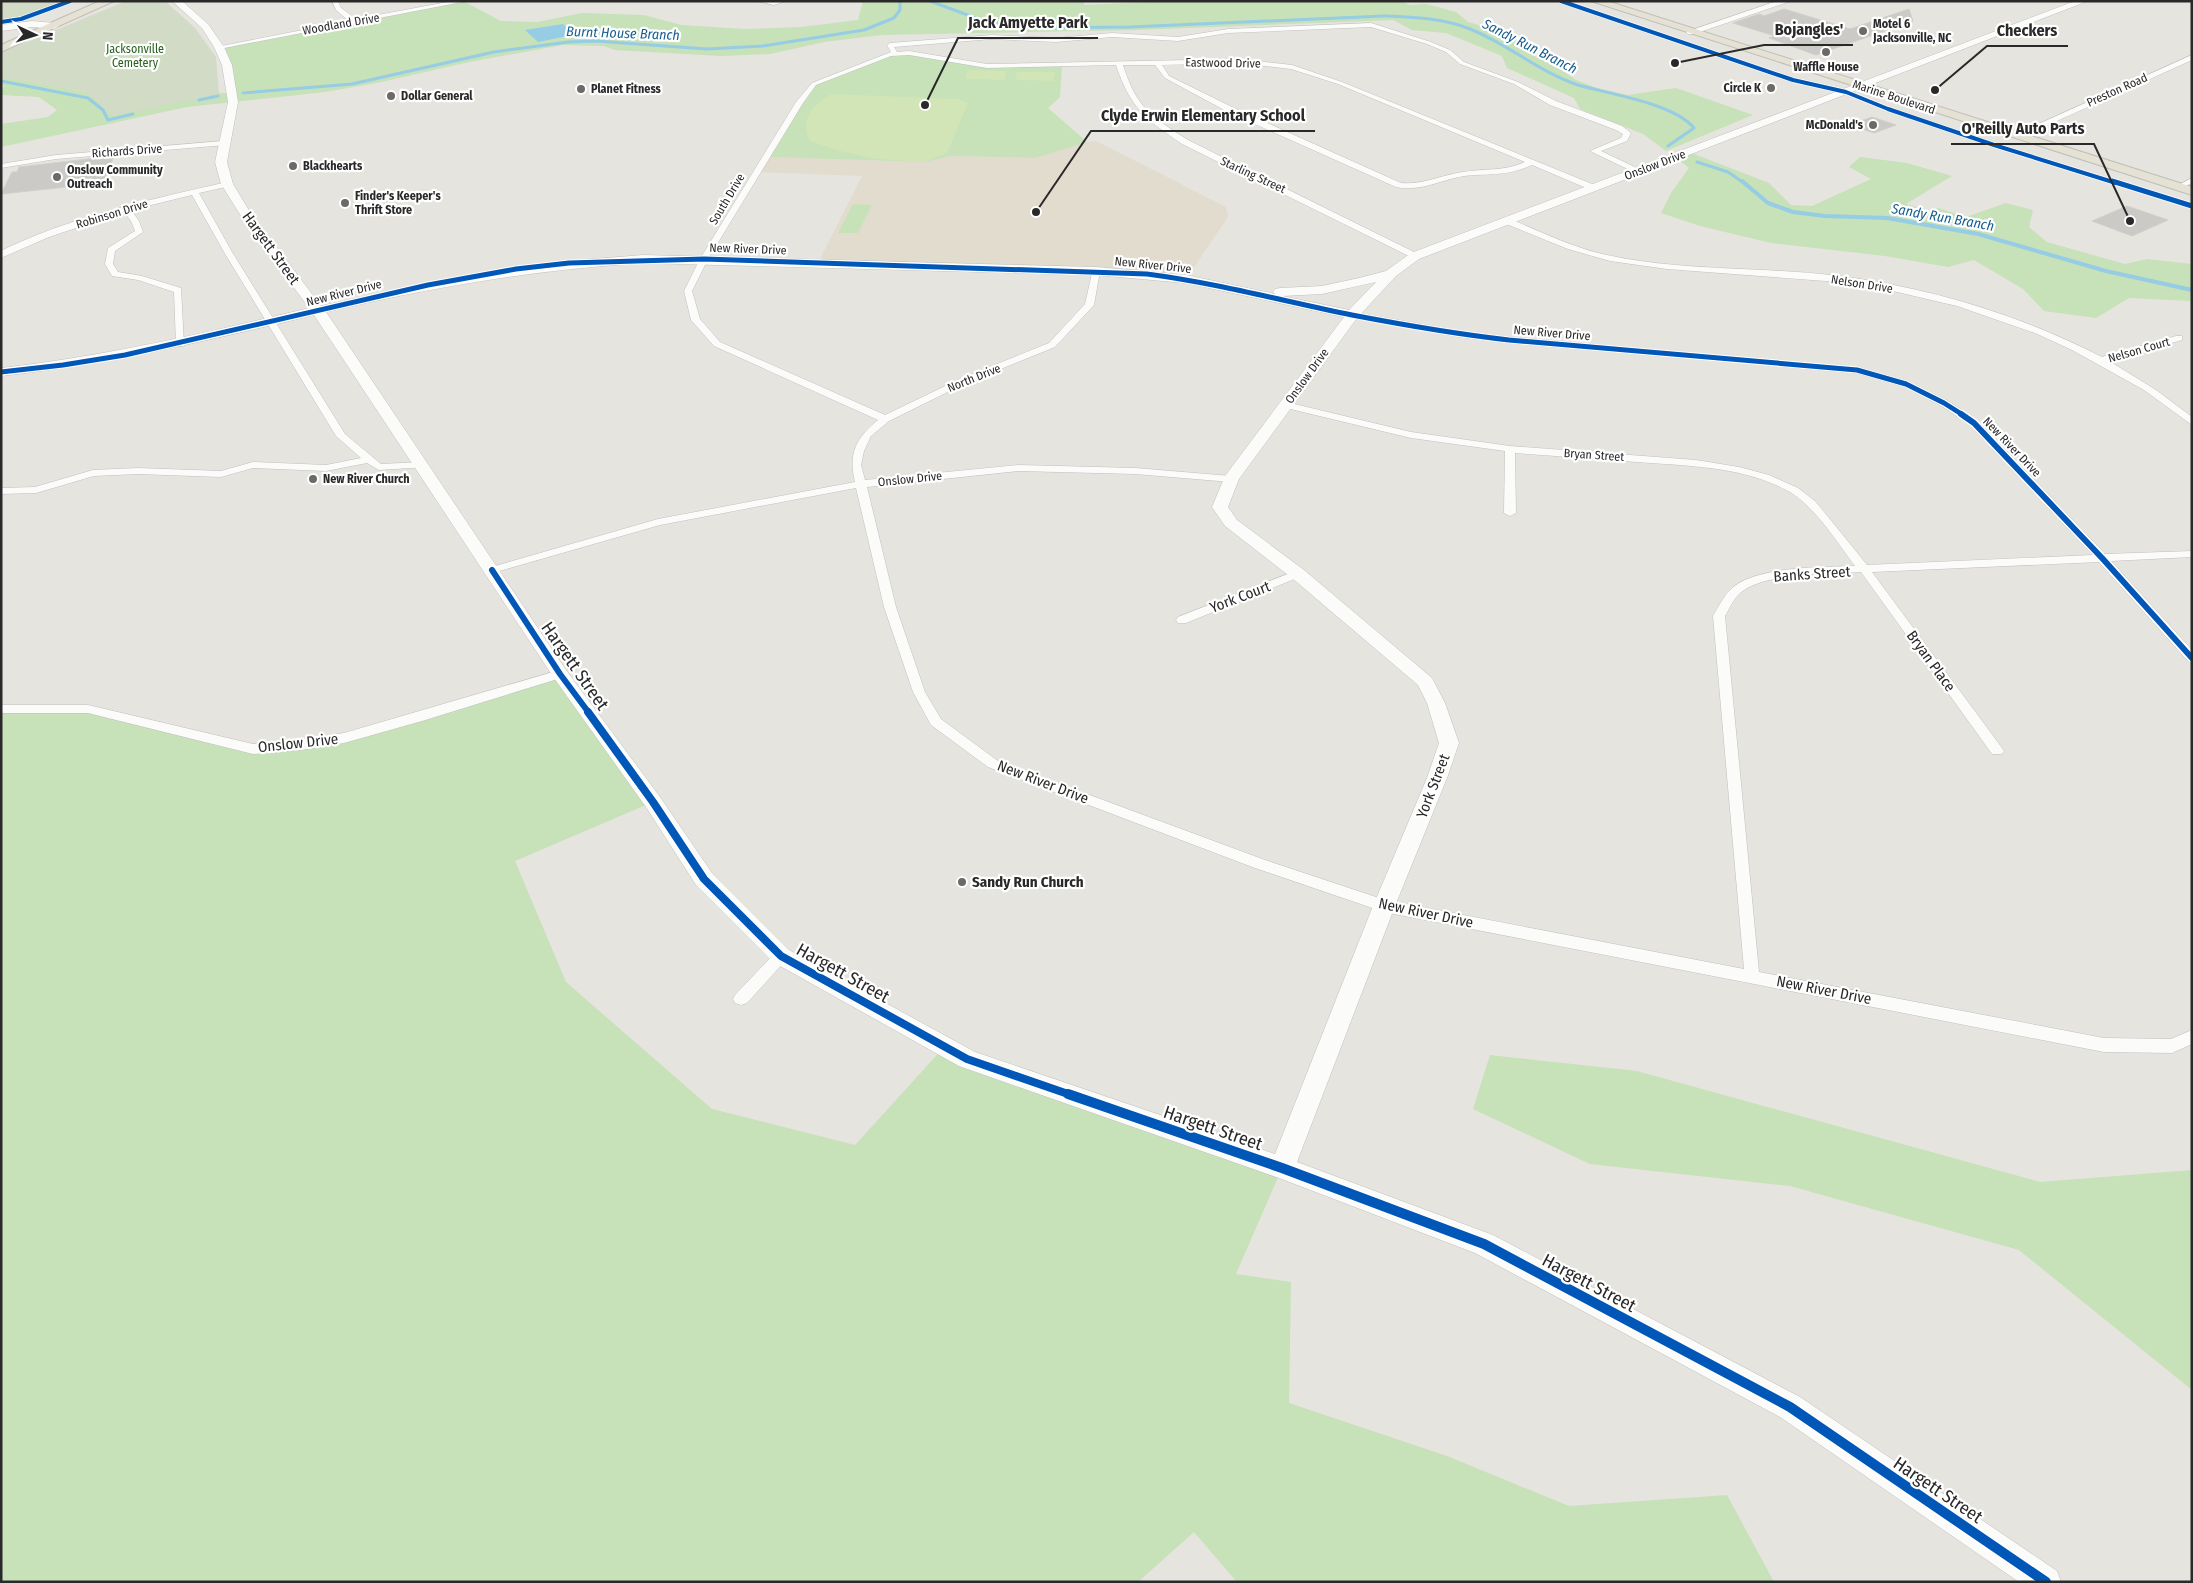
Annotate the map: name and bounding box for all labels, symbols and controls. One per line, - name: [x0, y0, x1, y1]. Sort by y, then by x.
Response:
- callout: Jack Amyette Park: [958, 7, 1098, 38]
- north arrow: [10, 10, 60, 60]
- street label: Woodland Drive: [301, 10, 381, 38]
- text: Jack Amyette Park: [967, 13, 1089, 32]
- callout: Bojangles': [1764, 14, 1853, 45]
- water label: Sandy Run Branch: [1479, 15, 1580, 78]
- callout: Checkers: [1987, 15, 2068, 46]
- place label: Motel 6 Jacksonville, NC: [1872, 17, 1952, 45]
- text: Bojangles': [1775, 20, 1843, 39]
- text: Checkers: [1997, 21, 2057, 40]
- water label: Burnt House Branch: [566, 23, 680, 44]
- marker: Motel 6 Jacksonville, NC: [1857, 25, 1869, 37]
- text: N: [39, 31, 56, 41]
- park label: Jacksonville Cemetery: [106, 42, 164, 70]
- marker: Waffle House: [1820, 46, 1832, 58]
- street label: Eastwood Drive: [1185, 55, 1261, 71]
- place label: Waffle House: [1793, 60, 1859, 74]
- street label: Preston Road: [2084, 70, 2150, 110]
- street label: Marine Boulevard: [1851, 77, 1937, 117]
- place label: Circle K: [1724, 81, 1762, 95]
- place label: Planet Fitness: [591, 82, 662, 96]
- marker: Circle K: [1765, 82, 1777, 94]
- marker: Planet Fitness: [575, 83, 587, 95]
- place label: Dollar General: [401, 89, 473, 103]
- marker: Dollar General: [385, 90, 397, 102]
- callout: Clyde Erwin Elementary School: [1091, 100, 1315, 131]
- text: Clyde Erwin Elementary School: [1101, 106, 1306, 125]
- callout: O'Reilly Auto Parts: [1951, 113, 2094, 144]
- place label: McDonald's: [1806, 118, 1864, 132]
- marker: McDonald's: [1867, 119, 1879, 131]
- text: O'Reilly Auto Parts: [1962, 119, 2084, 138]
- street label: Richards Drive: [91, 142, 163, 160]
- street label: Onslow Drive: [1622, 147, 1688, 183]
- street label: Starling Street: [1218, 154, 1288, 196]
- place label: Blackhearts: [303, 159, 363, 173]
- marker: Blackhearts: [287, 160, 299, 172]
- place label: Onslow Community Outreach: [67, 163, 163, 191]
- marker: Onslow Community Outreach: [51, 171, 63, 183]
- street label: South Drive: [706, 171, 748, 227]
- place label: Finder's Keeper's Thrift Store: [355, 189, 441, 217]
- street label: Robinson Drive: [74, 196, 150, 232]
- marker: Finder's Keeper's Thrift Store: [339, 197, 351, 209]
- water label: Sandy Run Branch: [1889, 200, 1995, 235]
- street label: Hargett Street: [238, 208, 304, 288]
- street label: New River Drive: [709, 241, 787, 257]
- street label: New River Drive: [1114, 254, 1192, 276]
- street label: Nelson Drive: [1830, 272, 1894, 296]
- street label: New River Drive: [305, 277, 383, 309]
- street label: New River Drive: [1513, 323, 1591, 343]
- street label: Nelson Court: [2107, 334, 2172, 365]
- street label: Onslow Drive: [1282, 346, 1332, 406]
- street label: North Drive: [945, 361, 1003, 395]
- street label: New River Drive: [1980, 414, 2044, 480]
- street label: Bryan Street: [1563, 446, 1625, 464]
- street label: Onslow Drive: [877, 469, 943, 489]
- place label: New River Church: [323, 472, 410, 486]
- marker: New River Church: [307, 473, 319, 485]
- street label: Banks Street: [1773, 562, 1851, 586]
- street label: York Court: [1207, 577, 1273, 617]
- street label: Hargett Street: [536, 617, 614, 715]
- street label: Bryan Place: [1903, 627, 1959, 695]
- street label: Onslow Drive: [257, 730, 339, 756]
- street label: York Street: [1413, 751, 1453, 821]
- street label: New River Drive: [995, 756, 1091, 808]
- place label: Sandy Run Church: [972, 873, 1084, 891]
- marker: Sandy Run Church: [956, 876, 968, 888]
- street label: New River Drive: [1377, 894, 1475, 932]
- street label: Hargett Street: [793, 938, 894, 1008]
- street label: New River Drive: [1775, 972, 1873, 1008]
- street label: Hargett Street: [1161, 1101, 1265, 1155]
- street label: Hargett Street: [1538, 1249, 1640, 1317]
- street label: Hargett Street: [1889, 1452, 1987, 1528]

